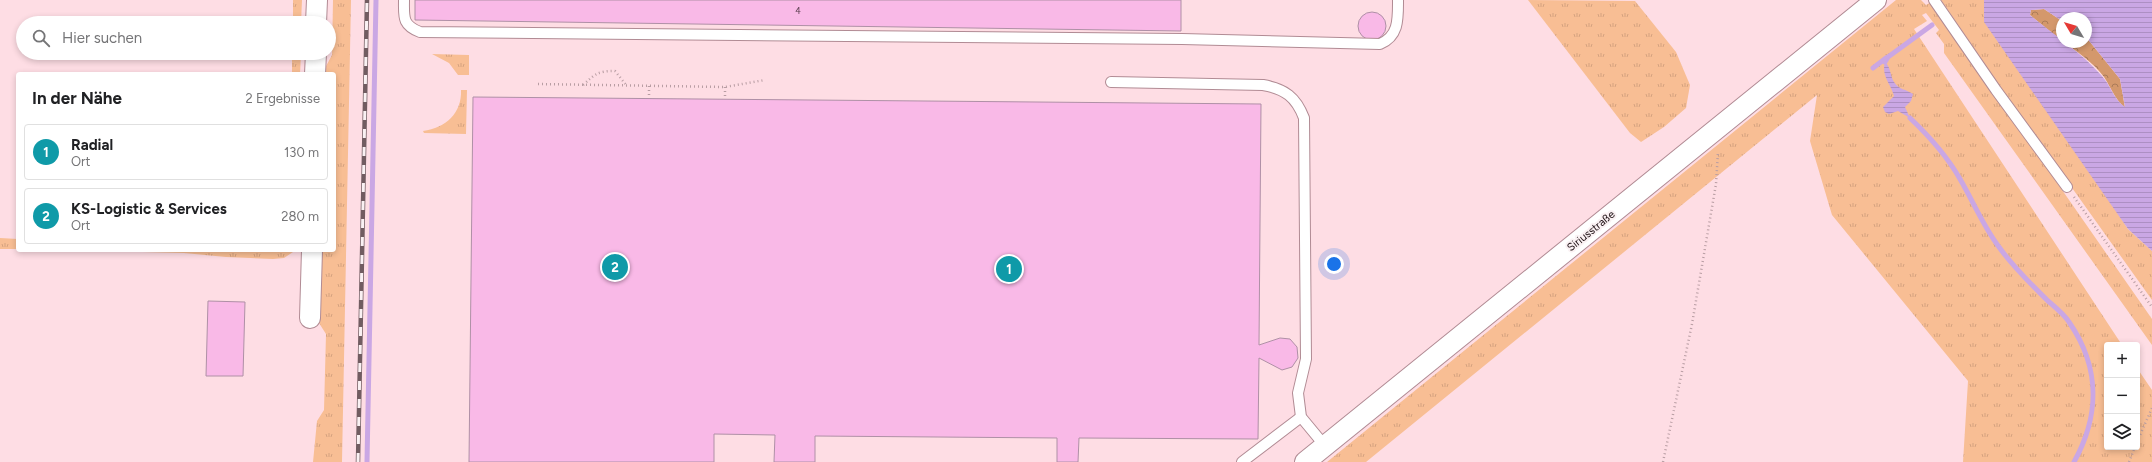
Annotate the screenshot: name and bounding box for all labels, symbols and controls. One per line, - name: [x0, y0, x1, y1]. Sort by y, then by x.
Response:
- house number: 4: [795, 5, 801, 16]
- north arrow: [2056, 12, 2092, 48]
- search box: [16, 16, 336, 60]
- icon: search: [30, 27, 52, 49]
- text: Hier suchen: [62, 29, 142, 47]
- text: In der Nähe: [32, 88, 122, 108]
- text: 2 Ergebnisse: [246, 91, 320, 106]
- text: Radial: [71, 136, 113, 154]
- text: 1: [43, 145, 49, 160]
- text: 130 m: [284, 145, 319, 160]
- text: Ort: [71, 154, 90, 169]
- text: KS-Logistic & Services: [71, 200, 227, 218]
- street label: Siriusstraße: [1564, 208, 1618, 254]
- text: 2: [42, 209, 50, 224]
- text: 280 m: [281, 209, 319, 224]
- text: Ort: [71, 218, 90, 233]
- pin: 2: [602, 252, 628, 282]
- pin: 1: [996, 254, 1022, 284]
- your location: [1324, 254, 1344, 274]
- map controls: [2104, 342, 2140, 450]
- button: +: [2104, 342, 2140, 378]
- button: −: [2104, 378, 2140, 414]
- button: layers: [2104, 414, 2140, 450]

